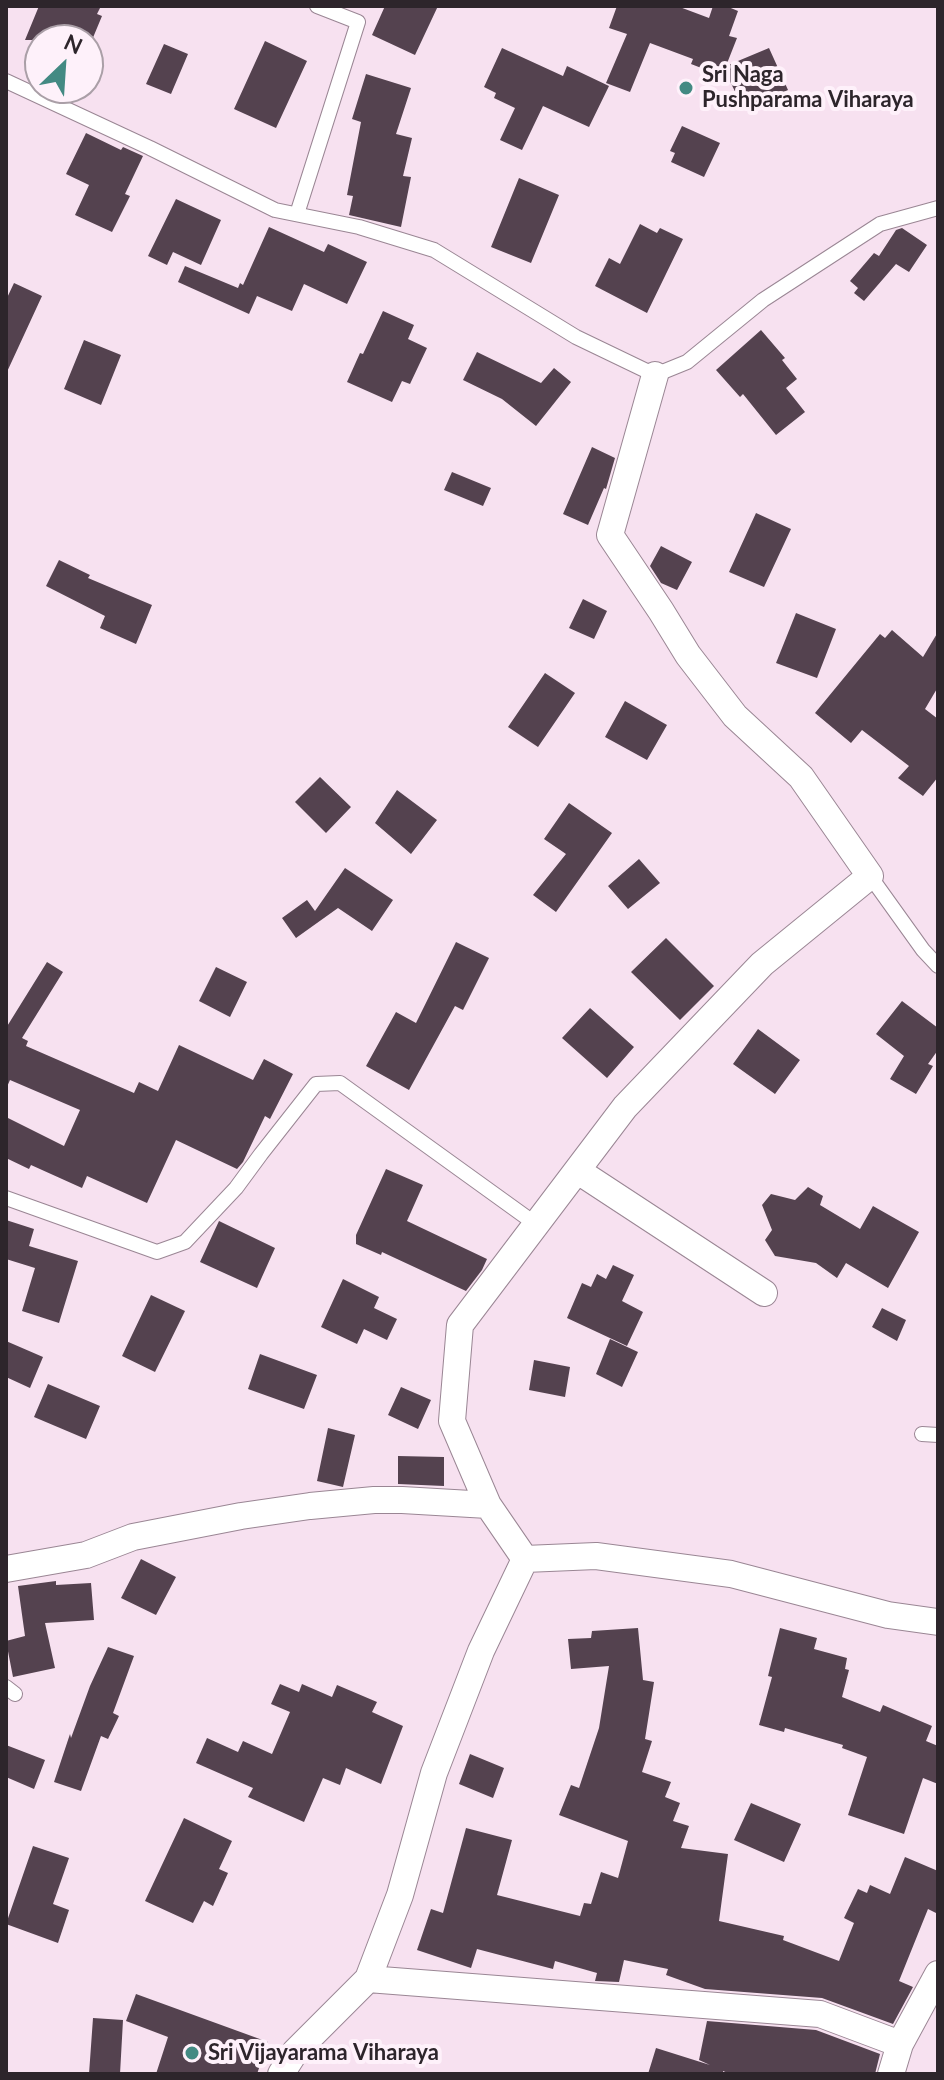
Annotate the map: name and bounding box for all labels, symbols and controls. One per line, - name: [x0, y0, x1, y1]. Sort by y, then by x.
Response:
- north arrow: [24, 24, 104, 104]
- text: N: [60, 28, 87, 59]
- place label: Sri Naga Pushparama Viharaya: [702, 62, 914, 114]
- marker: Sri Naga Pushparama Viharaya: [677, 79, 695, 97]
- place label: Sri Vijayarama Viharaya: [208, 2040, 439, 2066]
- marker: Sri Vijayarama Viharaya: [183, 2044, 201, 2062]

